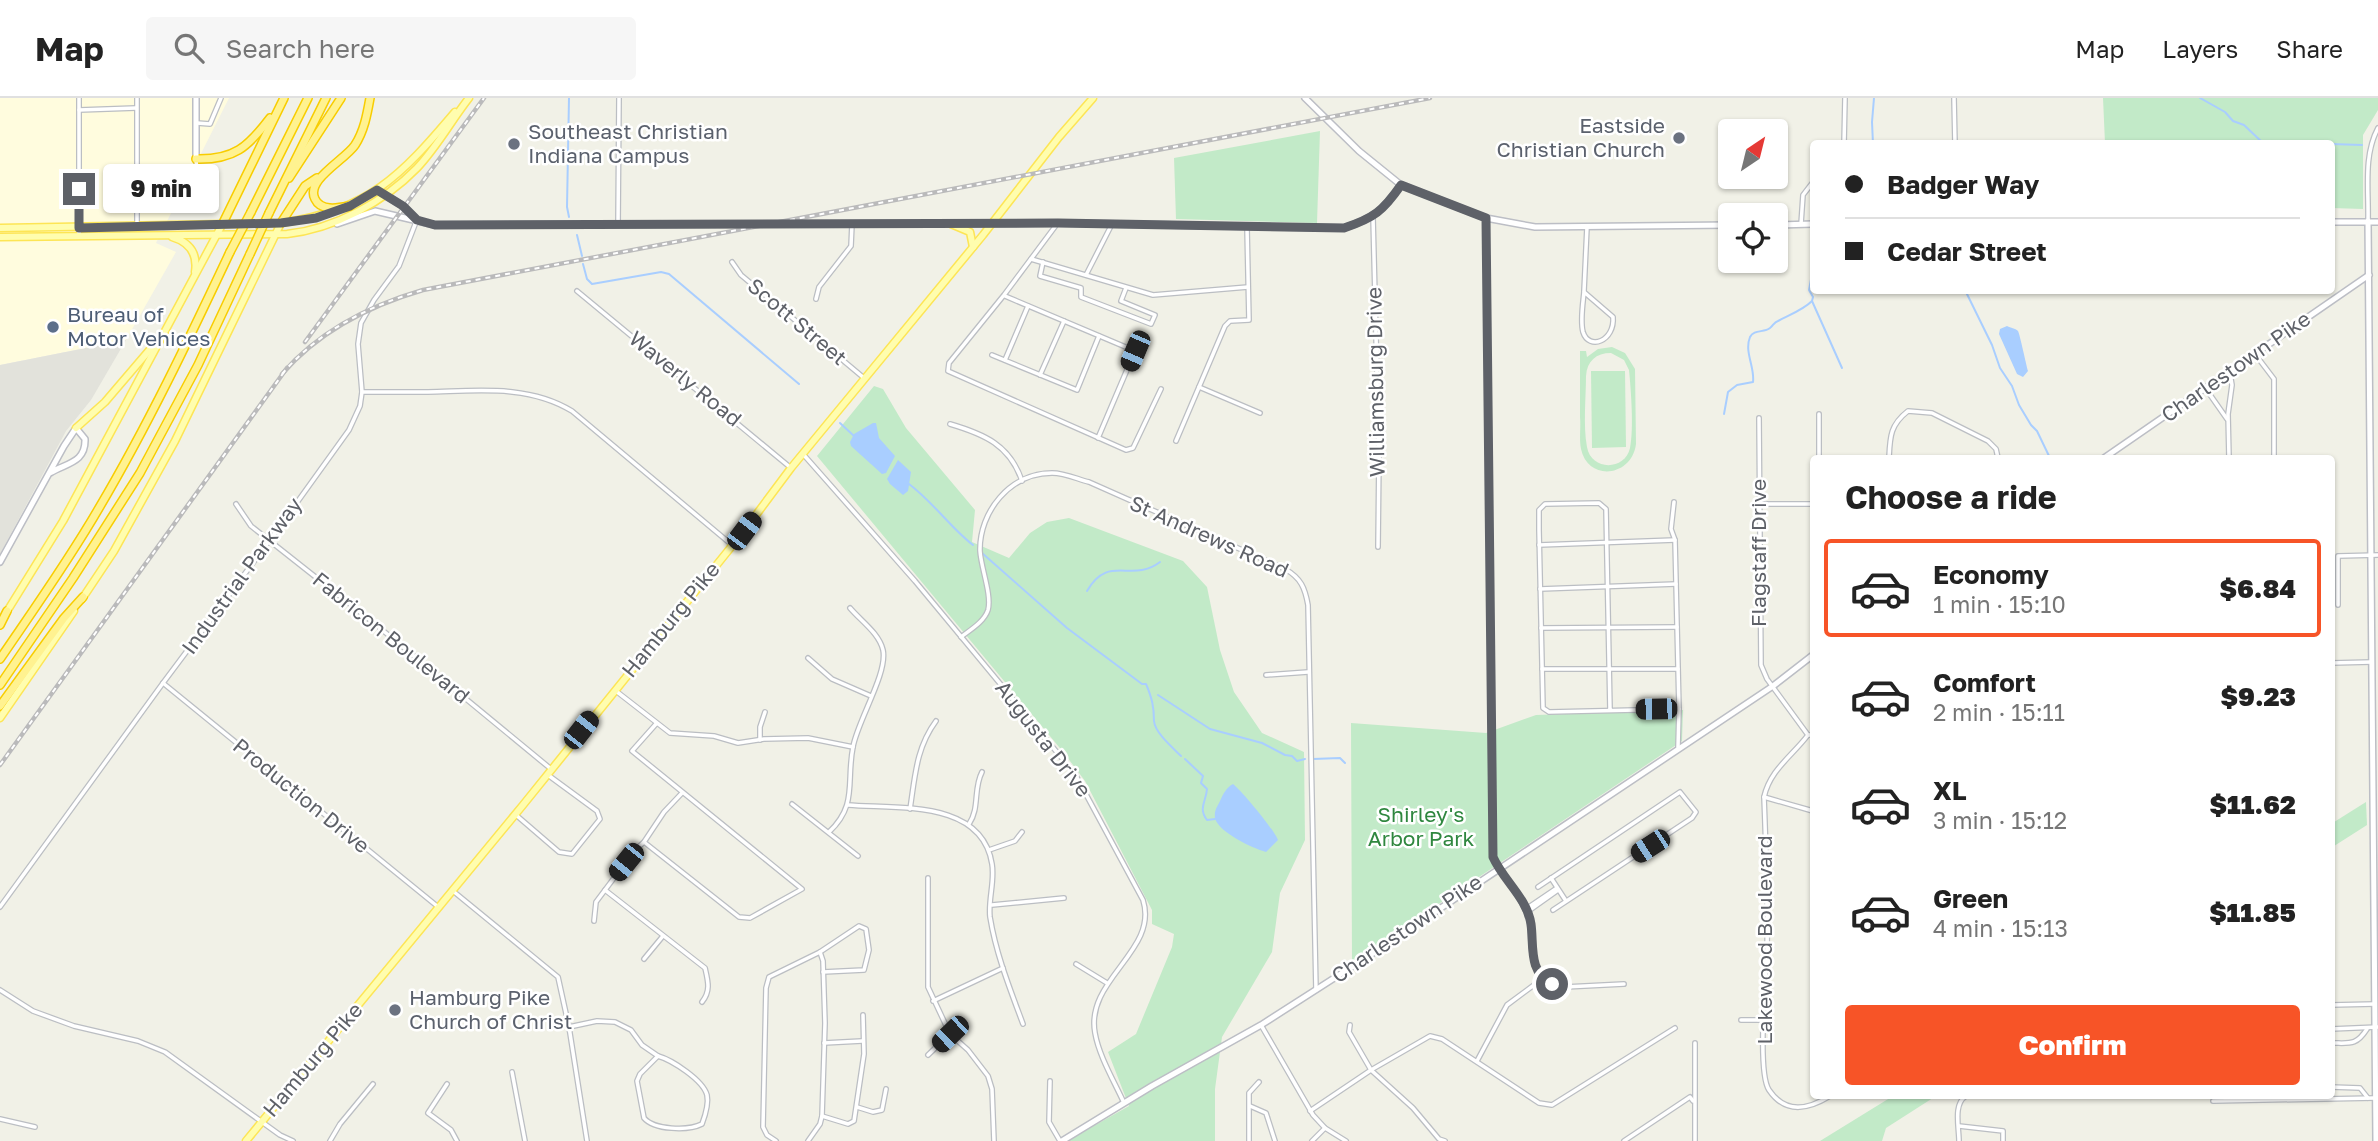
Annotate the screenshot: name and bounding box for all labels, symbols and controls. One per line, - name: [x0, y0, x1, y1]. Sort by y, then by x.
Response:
- search box: [146, 17, 636, 80]
- text: Map: [35, 29, 104, 68]
- icon: search: [170, 29, 208, 67]
- text: Search here: [226, 33, 375, 64]
- text: Map: [2075, 34, 2124, 63]
- text: Layers: [2162, 34, 2238, 63]
- text: Share: [2276, 34, 2343, 63]
- place label: Eastside Christian Church: [1497, 112, 1665, 162]
- place label: Southeast Christian Indiana Campus: [528, 118, 728, 168]
- north arrow: [1718, 119, 1788, 189]
- map controls: [1718, 119, 1788, 273]
- marker: Eastside Christian Church: [1671, 130, 1687, 146]
- marker: Southeast Christian Indiana Campus: [506, 136, 522, 152]
- callout: 9 min: [104, 164, 219, 214]
- text: Badger Way: [1887, 169, 2039, 200]
- route end: [63, 173, 95, 205]
- text: 9 min: [130, 174, 192, 202]
- button: locate: [1718, 203, 1788, 273]
- text: Cedar Street: [1887, 236, 2047, 267]
- street label: Scott Street: [743, 272, 853, 370]
- street label: Williamsburg Drive: [1360, 287, 1390, 477]
- place label: Bureau of Motor Vehices: [67, 301, 210, 351]
- street label: Charlestown Pike: [2156, 305, 2315, 427]
- marker: Bureau of Motor Vehices: [45, 319, 61, 335]
- street label: Waverly Road: [624, 325, 747, 432]
- car: [1118, 328, 1153, 374]
- text: Choose a ride: [1845, 478, 2057, 516]
- street label: Flagstaff Drive: [1745, 479, 1771, 627]
- street label: St Andrews Road: [1126, 489, 1293, 583]
- street label: Industrial Parkway: [175, 492, 307, 659]
- car: [723, 508, 766, 554]
- street label: Hamburg Pike: [616, 556, 725, 682]
- icon: car: [1849, 557, 1912, 620]
- text: Economy: [1933, 559, 2049, 590]
- street label: Fabricon Boulevard: [308, 566, 475, 709]
- text: $6.84: [2220, 573, 2296, 604]
- text: 1 min · 15:10: [1933, 590, 2066, 618]
- icon: car: [1849, 665, 1912, 728]
- text: Comfort: [1933, 667, 2036, 698]
- street label: Augusta Drive: [990, 675, 1097, 802]
- text: $9.23: [2221, 681, 2296, 712]
- car: [1635, 698, 1678, 720]
- text: 2 min · 15:11: [1933, 698, 2065, 726]
- car: [560, 707, 603, 753]
- street label: Production Drive: [228, 732, 375, 858]
- icon: car: [1849, 773, 1912, 836]
- text: XL: [1933, 775, 1967, 806]
- text: $11.62: [2210, 789, 2296, 820]
- park label: Shirley's Arbor Park: [1368, 801, 1474, 851]
- text: 3 min · 15:12: [1933, 806, 2067, 834]
- car: [1627, 826, 1674, 866]
- street label: Lakewood Boulevard: [1751, 835, 1777, 1045]
- car: [605, 839, 648, 885]
- street label: Charlestown Pike: [1326, 868, 1487, 988]
- icon: car: [1849, 881, 1912, 944]
- text: Green: [1933, 883, 2008, 914]
- text: $11.85: [2209, 897, 2296, 928]
- text: 4 min · 15:13: [1933, 914, 2068, 942]
- route start: [1536, 968, 1568, 1000]
- place label: Hamburg Pike Church of Christ: [409, 984, 572, 1034]
- street label: Hamburg Pike: [257, 997, 368, 1122]
- marker: Hamburg Pike Church of Christ: [387, 1002, 403, 1018]
- button: Confirm: [1845, 1005, 2300, 1085]
- car: [928, 1012, 973, 1056]

